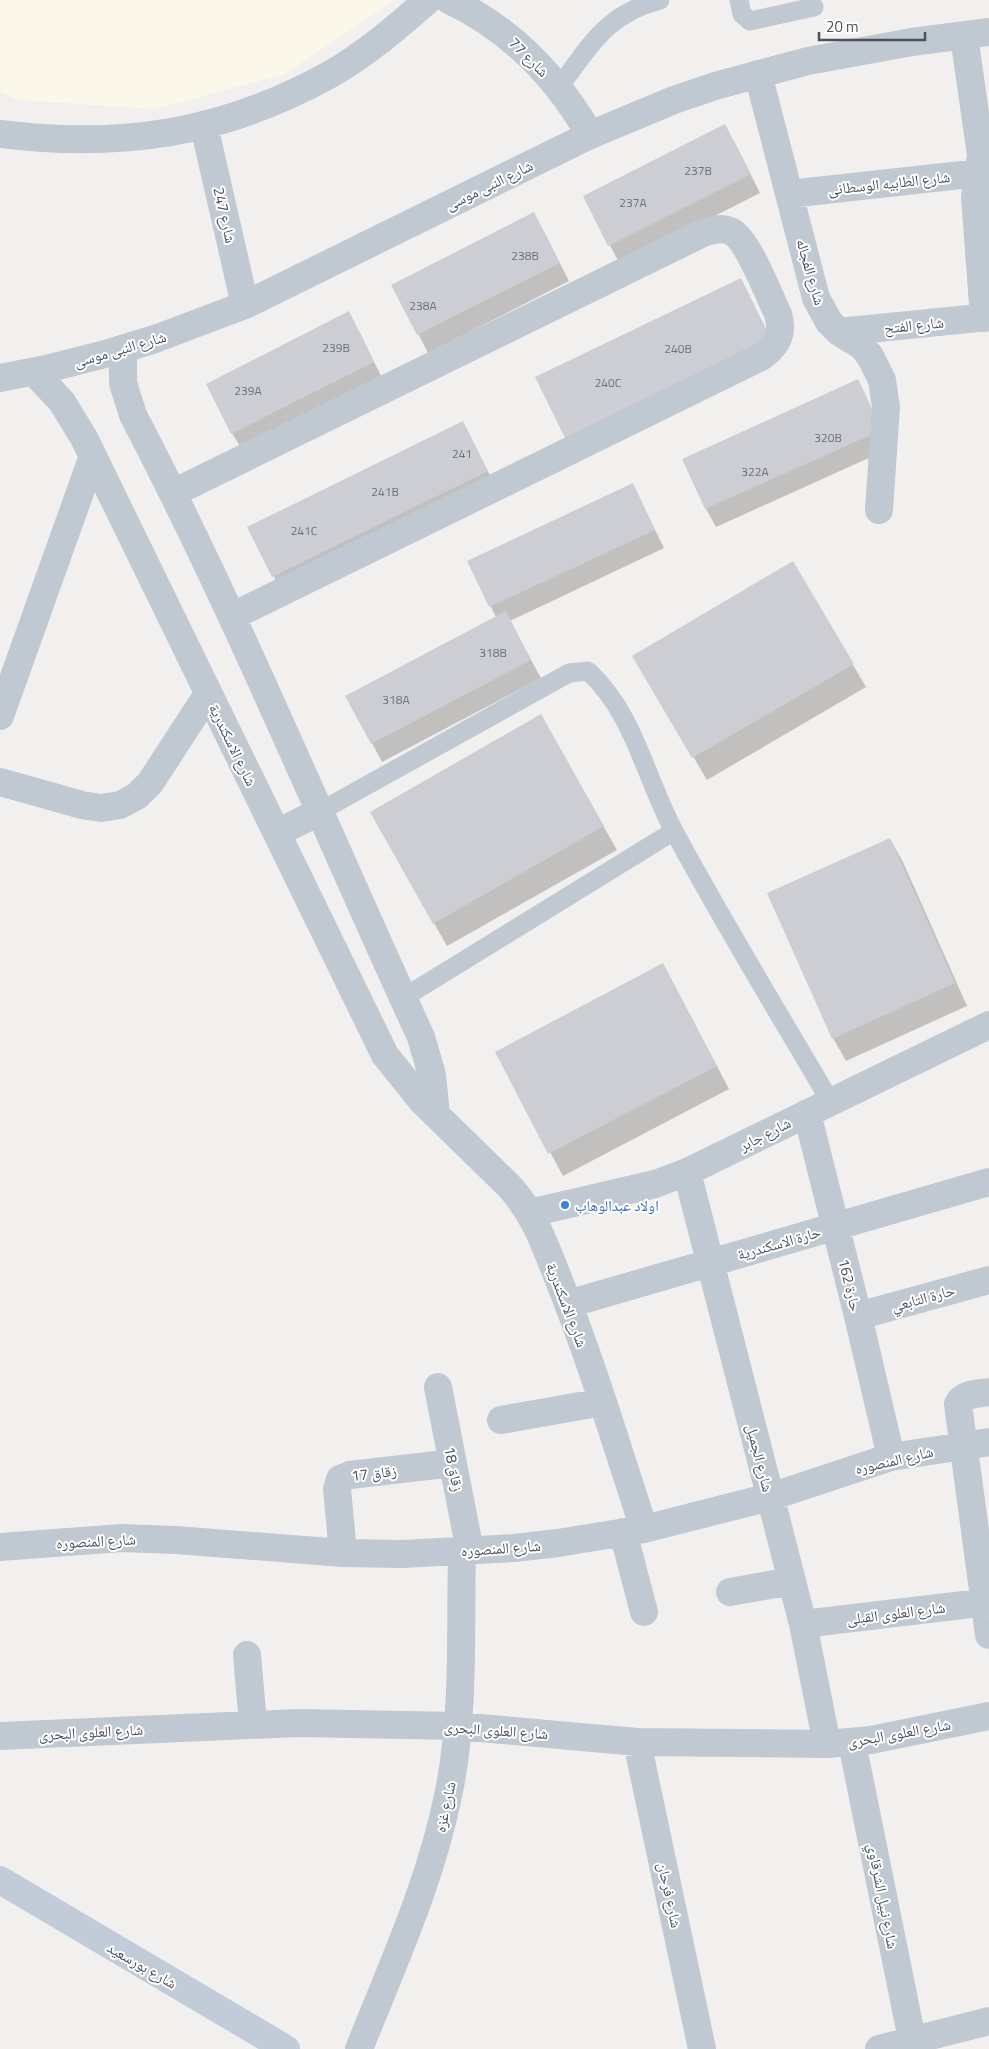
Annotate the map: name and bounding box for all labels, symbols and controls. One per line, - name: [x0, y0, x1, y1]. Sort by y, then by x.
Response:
- scale bar: [819, 10, 925, 42]
- text: 20 m: [826, 15, 859, 38]
- street label: شارع 77: [504, 32, 554, 82]
- street label: شارع النبى موسى: [441, 154, 537, 216]
- house number: 237B: [684, 161, 712, 180]
- street label: شارع الطابيه الوسطانى: [827, 165, 951, 201]
- street label: شارع 247: [207, 185, 243, 245]
- house number: 237A: [619, 193, 647, 212]
- street label: شارع الفجاله: [791, 236, 831, 308]
- house number: 238B: [511, 246, 539, 265]
- house number: 238A: [409, 296, 437, 315]
- street label: شارع الفتح: [883, 310, 945, 340]
- street label: شارع النبى موسى: [71, 325, 169, 373]
- house number: 239B: [322, 338, 350, 357]
- house number: 240B: [664, 339, 692, 358]
- house number: 240C: [595, 373, 622, 392]
- house number: 239A: [234, 381, 262, 400]
- house number: 320B: [814, 428, 842, 447]
- house number: 241: [452, 444, 472, 463]
- house number: 322A: [741, 462, 769, 481]
- house number: 241B: [371, 482, 399, 501]
- house number: 241C: [291, 521, 318, 540]
- house number: 318B: [479, 643, 507, 662]
- house number: 318A: [382, 690, 410, 709]
- street label: شارع الاسكندرية: [203, 700, 263, 790]
- street label: شارع جابر: [734, 1111, 795, 1157]
- place label: اولاد عبدالوهاب: [575, 1194, 659, 1217]
- marker: اولاد عبدالوهاب: [559, 1199, 571, 1211]
- street label: حارة الاسكندرية: [735, 1220, 824, 1266]
- street label: حارة 162: [832, 1256, 868, 1314]
- street label: شارع الاسكندرية: [540, 1259, 594, 1351]
- street label: حارة التابعي: [889, 1278, 958, 1318]
- street label: شارع الجميل: [740, 1422, 780, 1494]
- street label: شارع المنصوره: [853, 1440, 936, 1480]
- street label: زقاق 18: [438, 1444, 470, 1494]
- street label: زقاق 17: [350, 1459, 398, 1487]
- street label: شارع المنصوره: [56, 1527, 137, 1555]
- street label: شارع المنصوره: [460, 1534, 542, 1562]
- street label: شارع العلوى القبلى: [845, 1596, 947, 1630]
- street label: شارع العلوى البحرى: [846, 1713, 953, 1753]
- street label: شارع العلوى البحرى: [443, 1715, 549, 1745]
- street label: شارع العلوى البحرى: [38, 1718, 144, 1746]
- street label: شارع غزه: [428, 1779, 462, 1835]
- street label: شارع نبيل الشرقاوي: [861, 1841, 905, 1951]
- street label: شارع فرحان: [652, 1860, 688, 1930]
- street label: شارع بورسعيد: [103, 1936, 181, 1994]

